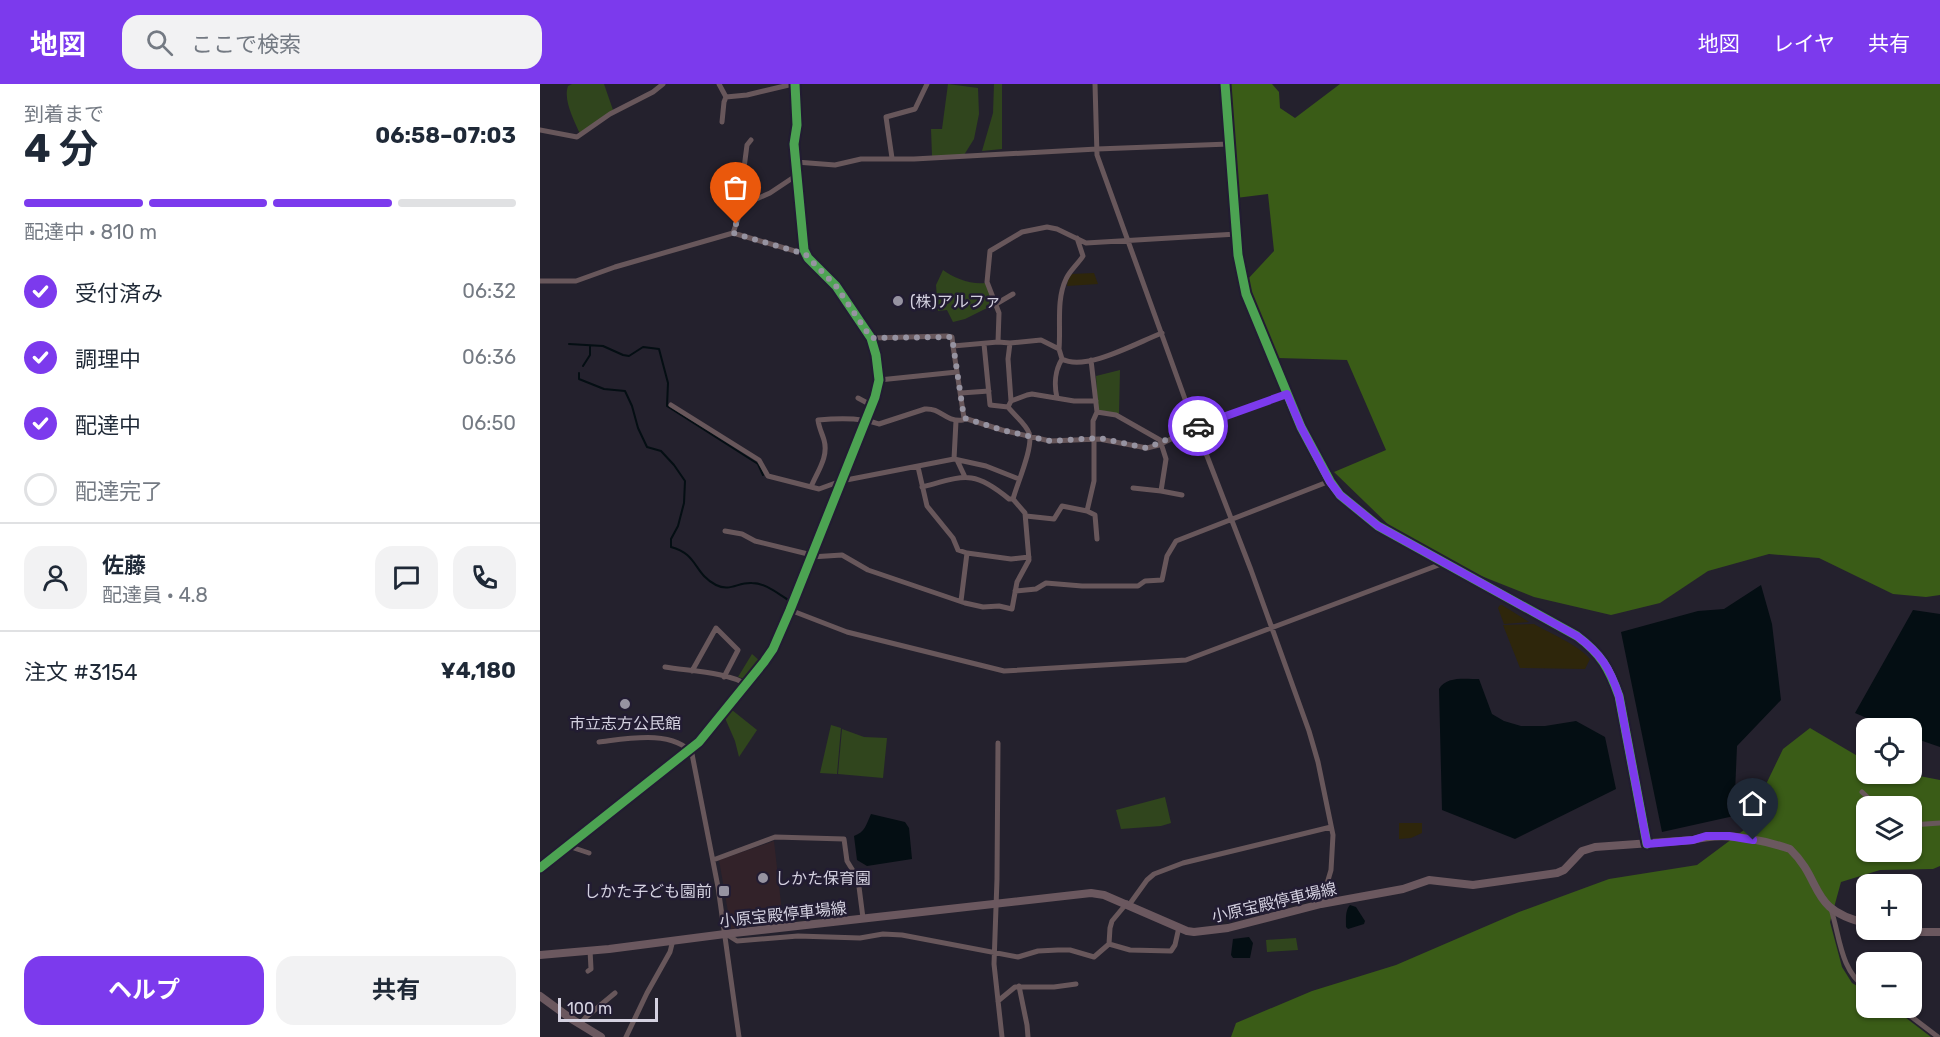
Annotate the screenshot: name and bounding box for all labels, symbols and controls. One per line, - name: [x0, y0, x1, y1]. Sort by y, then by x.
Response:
- search box: [122, 15, 542, 69]
- icon: search: [143, 26, 176, 59]
- text: 地図: [30, 28, 86, 61]
- text: ここで検索: [191, 31, 301, 58]
- text: 地図: [1698, 31, 1740, 56]
- text: レイヤ: [1773, 31, 1835, 56]
- text: 共有: [1868, 31, 1910, 56]
- text: 到着まで: [24, 102, 104, 126]
- text: 06:58–07:03: [375, 122, 516, 149]
- text: 4 分: [24, 126, 98, 172]
- pin: [710, 162, 761, 224]
- icon: bag: [719, 171, 752, 204]
- text: 配達中 · 810 m: [24, 220, 157, 244]
- icon: check: [24, 275, 57, 308]
- text: 06:32: [462, 279, 516, 303]
- text: 受付済み: [75, 280, 163, 307]
- place label: (株)アルファ: [910, 292, 1001, 311]
- marker: (株)アルファ: [891, 294, 905, 308]
- icon: check: [24, 341, 57, 374]
- text: 06:36: [462, 345, 516, 369]
- text: 調理中: [75, 346, 141, 373]
- courier: [1168, 396, 1228, 456]
- icon: check: [24, 407, 57, 440]
- icon: car: [1182, 410, 1215, 443]
- text: 06:50: [462, 411, 516, 435]
- text: 配達中: [75, 412, 141, 439]
- text: 配達完了: [75, 478, 163, 505]
- button: person: [24, 546, 87, 609]
- button: chat: [375, 546, 438, 609]
- button: phone: [453, 546, 516, 609]
- text: 佐藤: [102, 552, 146, 579]
- text: 配達員 · 4.8: [102, 583, 208, 607]
- text: ¥4,180: [440, 657, 516, 684]
- text: 注文 #3154: [24, 659, 138, 686]
- marker: 市立志方公民館: [618, 697, 632, 711]
- place label: 市立志方公民館: [569, 714, 681, 733]
- map controls: [1856, 718, 1922, 1018]
- button: locate: [1856, 718, 1922, 784]
- pin: [1727, 778, 1778, 840]
- icon: home: [1736, 787, 1769, 820]
- button: layers: [1856, 796, 1922, 862]
- place label: しかた保育園: [775, 869, 871, 888]
- marker: しかた保育園: [756, 871, 770, 885]
- button: +: [1856, 874, 1922, 940]
- street label: 小原宝殿停車場線: [1210, 879, 1339, 926]
- place label: しかた子ども園前: [584, 882, 712, 901]
- marker: しかた子ども園前: [717, 884, 731, 898]
- street label: 小原宝殿停車場線: [718, 898, 848, 931]
- button: −: [1856, 952, 1922, 1018]
- button: ヘルプ: [24, 956, 264, 1025]
- button: 共有: [276, 956, 516, 1025]
- scale bar: [558, 995, 658, 1022]
- text: 100 m: [567, 999, 612, 1018]

